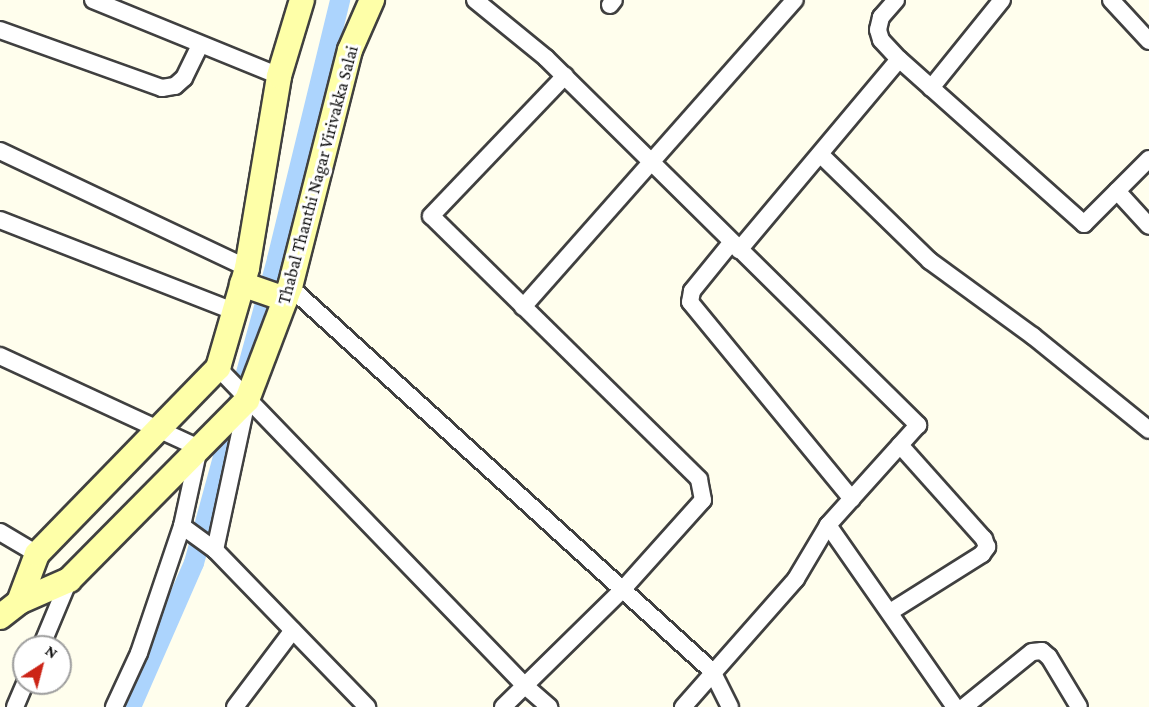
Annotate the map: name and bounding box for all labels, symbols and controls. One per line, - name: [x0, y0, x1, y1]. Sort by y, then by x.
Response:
- street label: Thabal Thanthi Nagar Virivakka Salai: [273, 43, 363, 307]
- north arrow: [12, 635, 72, 695]
- text: N: [42, 642, 61, 662]

